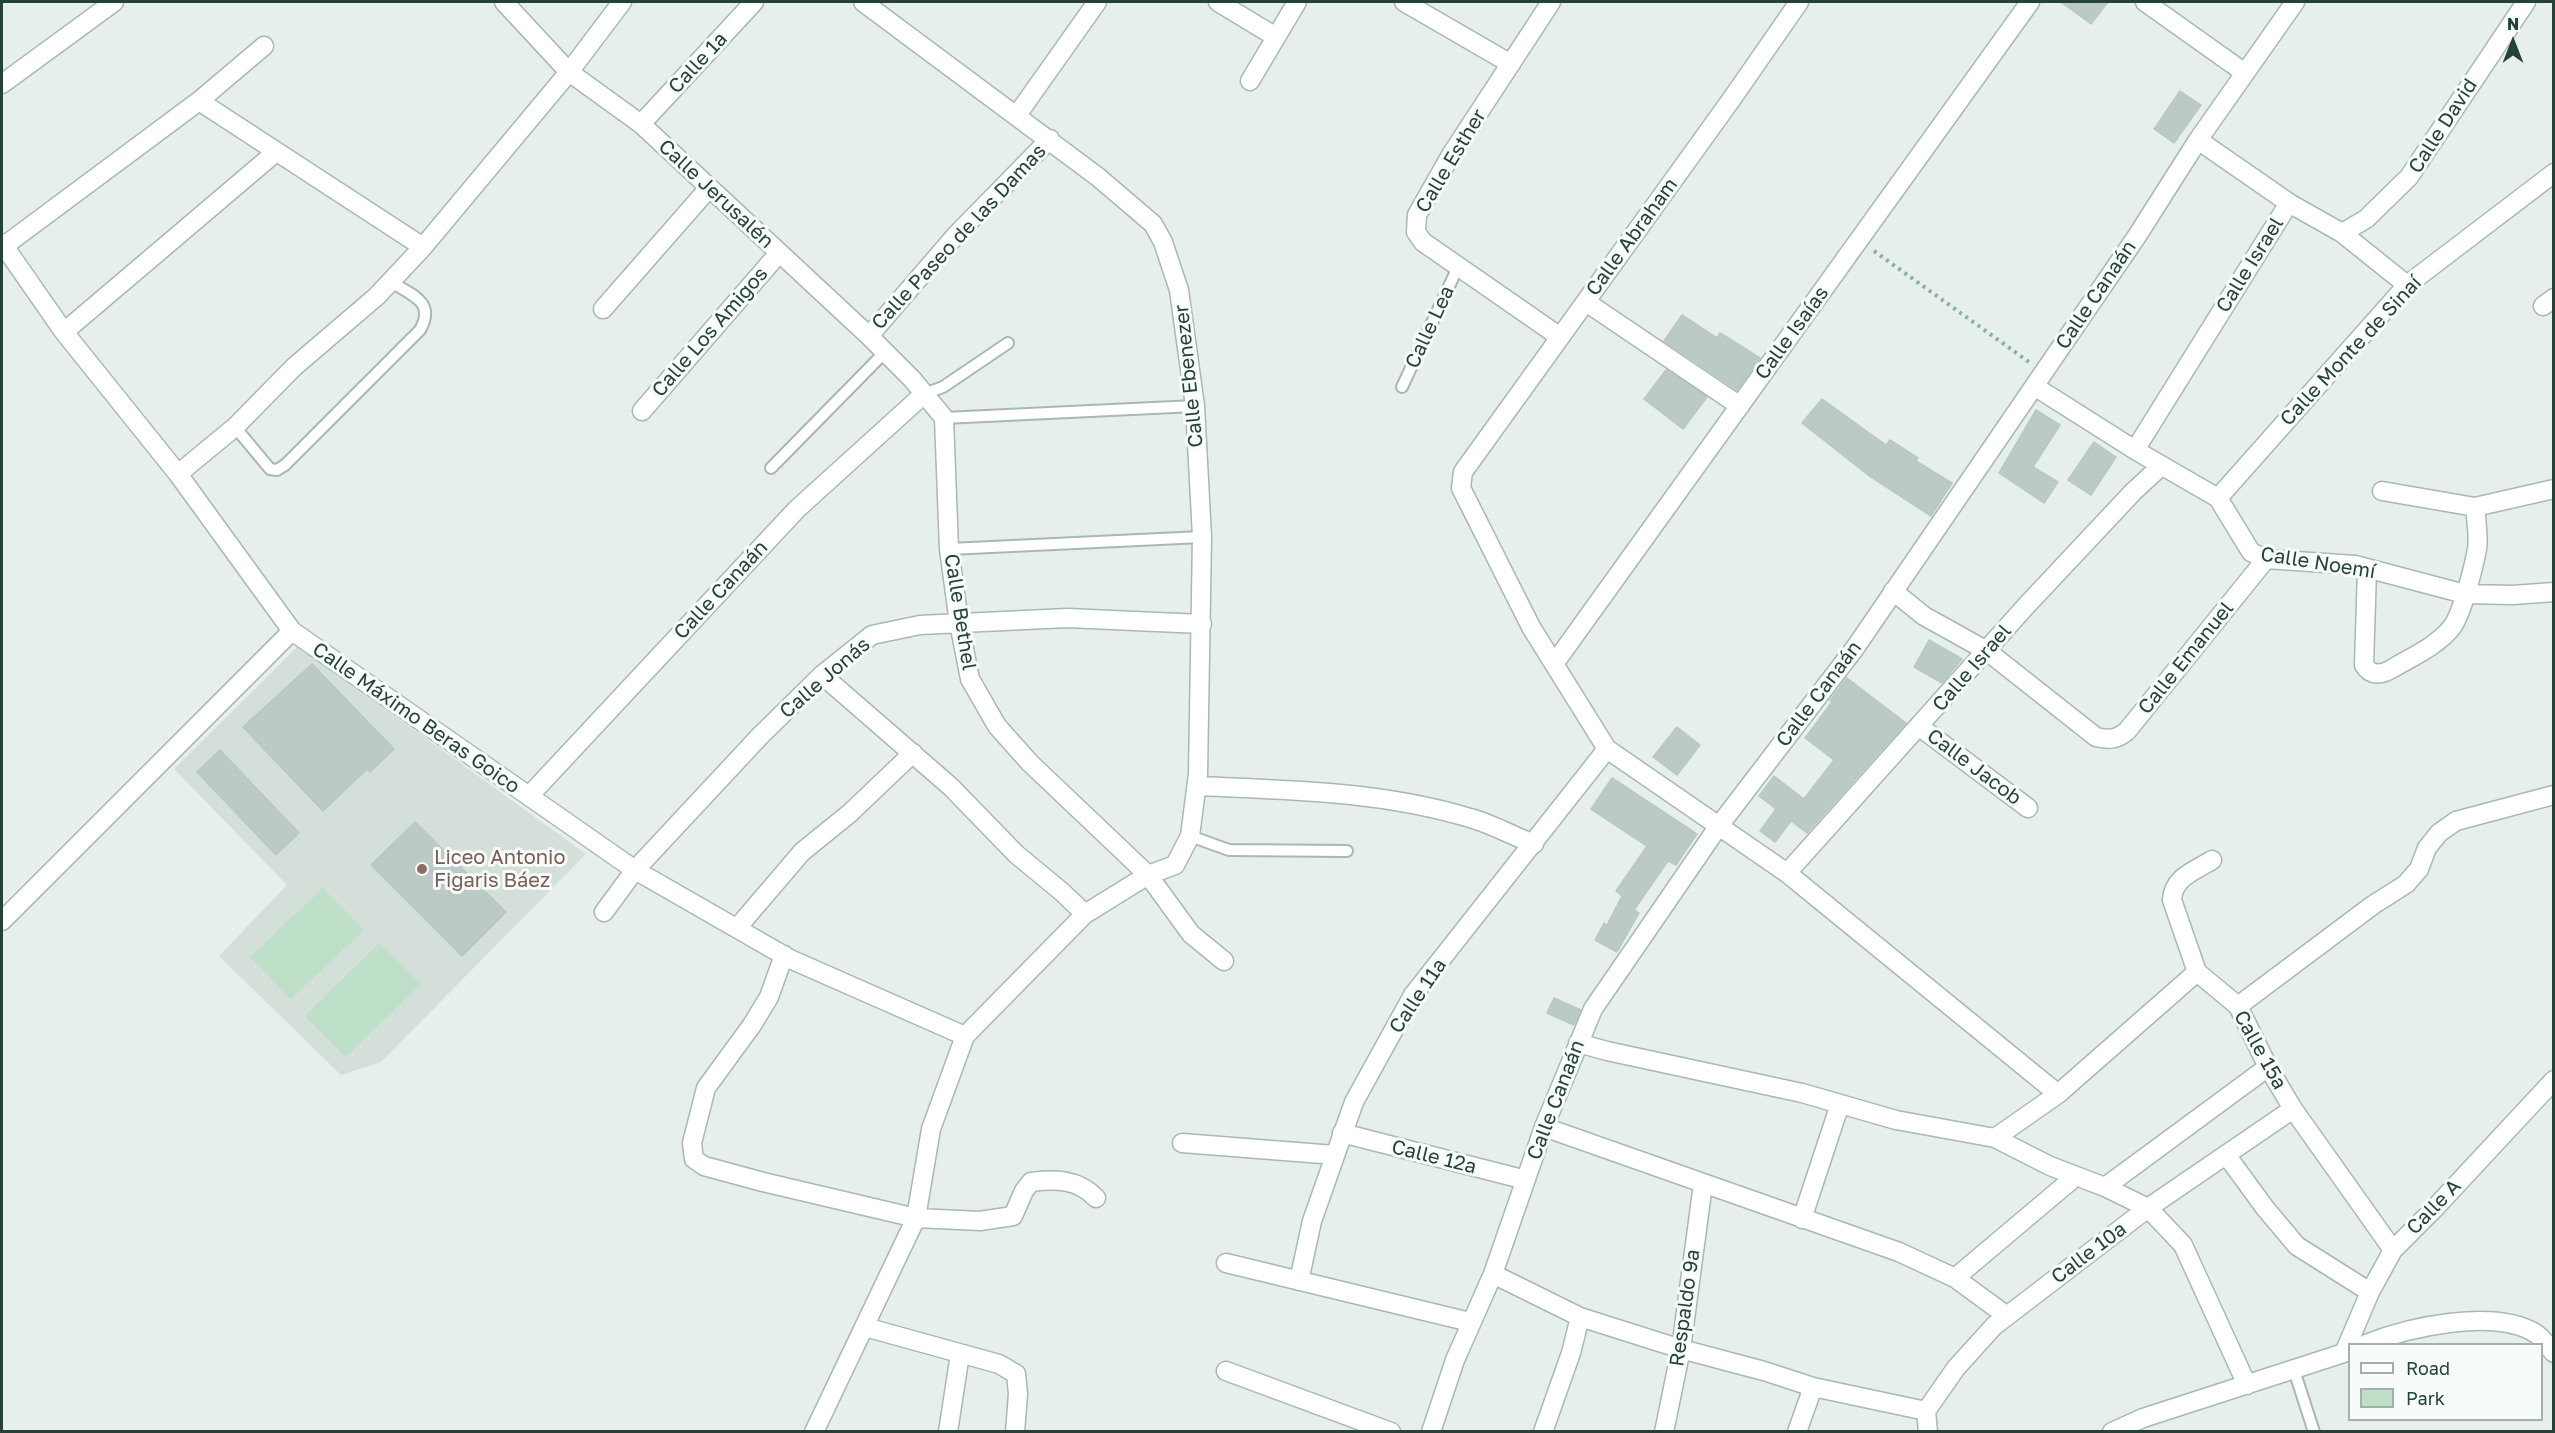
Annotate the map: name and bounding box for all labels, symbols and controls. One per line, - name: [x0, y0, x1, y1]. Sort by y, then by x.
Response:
- north arrow: [2483, 12, 2543, 72]
- text: N: [2507, 14, 2519, 34]
- street label: Calle 1a: [664, 27, 732, 99]
- street label: Calle David: [2404, 74, 2482, 178]
- street label: Calle Esther: [1411, 105, 1491, 217]
- street label: Calle Jerusalén: [653, 135, 779, 253]
- street label: Calle Paseo de las Damas: [867, 139, 1051, 335]
- street label: Calle Abraham: [1581, 173, 1683, 301]
- street label: Calle Israel: [2211, 213, 2289, 317]
- street label: Calle Canaán: [2051, 236, 2141, 354]
- street label: Calle Los Amigos: [647, 262, 773, 402]
- street label: Calle Monte de Sinaí: [2275, 271, 2427, 431]
- street label: Calle Lea: [1400, 282, 1460, 372]
- street label: Calle Isaías: [1750, 282, 1834, 384]
- street label: Calle Ebenezer: [1170, 303, 1208, 449]
- street label: Calle Canaán: [669, 536, 773, 644]
- street label: Calle Noemí: [2259, 542, 2377, 584]
- street label: Calle Bethel: [939, 552, 981, 672]
- street label: Calle Emanuel: [2133, 597, 2239, 719]
- street label: Calle Israel: [1928, 619, 2016, 717]
- street label: Calle Jonás: [775, 632, 875, 724]
- street label: Calle Canaán: [1771, 636, 1867, 752]
- street label: Calle Máximo Beras Goico: [308, 637, 524, 799]
- street label: Calle Jacob: [1922, 724, 2026, 810]
- place label: Liceo Antonio Figaris Báez: [434, 846, 565, 893]
- marker: Liceo Antonio Figaris Báez: [415, 862, 429, 876]
- street label: Calle 11a: [1384, 954, 1452, 1038]
- street label: Calle 15a: [2228, 1006, 2292, 1094]
- street label: Calle Canaán: [1522, 1037, 1590, 1163]
- street label: Calle 12a: [1389, 1135, 1479, 1179]
- street label: Calle A: [2402, 1174, 2466, 1240]
- street label: Calle 10a: [2047, 1217, 2131, 1289]
- street label: Respaldo 9a: [1665, 1248, 1705, 1368]
- legend: [2348, 1343, 2543, 1421]
- text: Road: [2406, 1357, 2450, 1379]
- text: Park: [2406, 1387, 2445, 1409]

